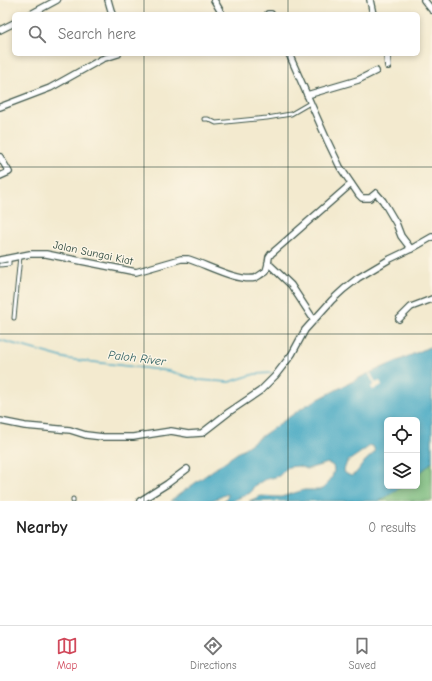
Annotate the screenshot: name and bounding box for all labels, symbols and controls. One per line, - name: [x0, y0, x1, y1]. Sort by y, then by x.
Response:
- search box: [12, 12, 420, 56]
- icon: search: [26, 23, 48, 45]
- text: Search here: [58, 25, 136, 43]
- street label: Jalan Sungai Kiat: [52, 238, 135, 268]
- water label: Paloh River: [107, 348, 168, 369]
- map controls: [384, 417, 420, 489]
- button: locate: [384, 417, 420, 453]
- button: layers: [384, 453, 420, 489]
- text: Nearby: [16, 518, 67, 537]
- text: 0 results: [368, 520, 416, 535]
- tab: Map: [56, 635, 78, 672]
- tab: Directions: [190, 635, 237, 672]
- tab: Saved: [349, 635, 376, 672]

